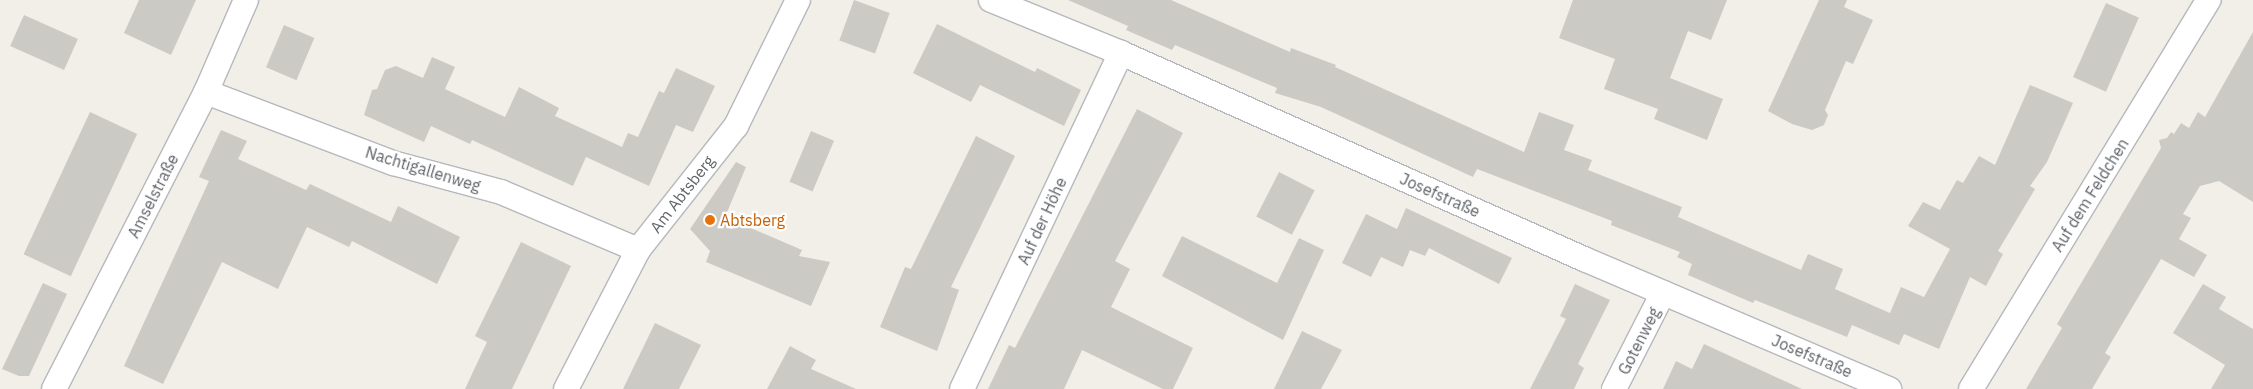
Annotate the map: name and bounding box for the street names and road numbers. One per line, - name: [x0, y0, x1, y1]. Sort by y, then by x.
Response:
- street label: Auf dem Feldchen: [2047, 135, 2133, 255]
- street label: Nachtigallenweg: [363, 142, 483, 196]
- street label: Amselstraße: [124, 151, 182, 241]
- street label: Am Abtsberg: [646, 152, 718, 236]
- street label: Josefstraße: [1397, 169, 1483, 221]
- street label: Auf der Höhe: [1013, 174, 1071, 268]
- street label: Gotenweg: [1614, 304, 1664, 378]
- street label: Josefstraße: [1769, 330, 1855, 382]

